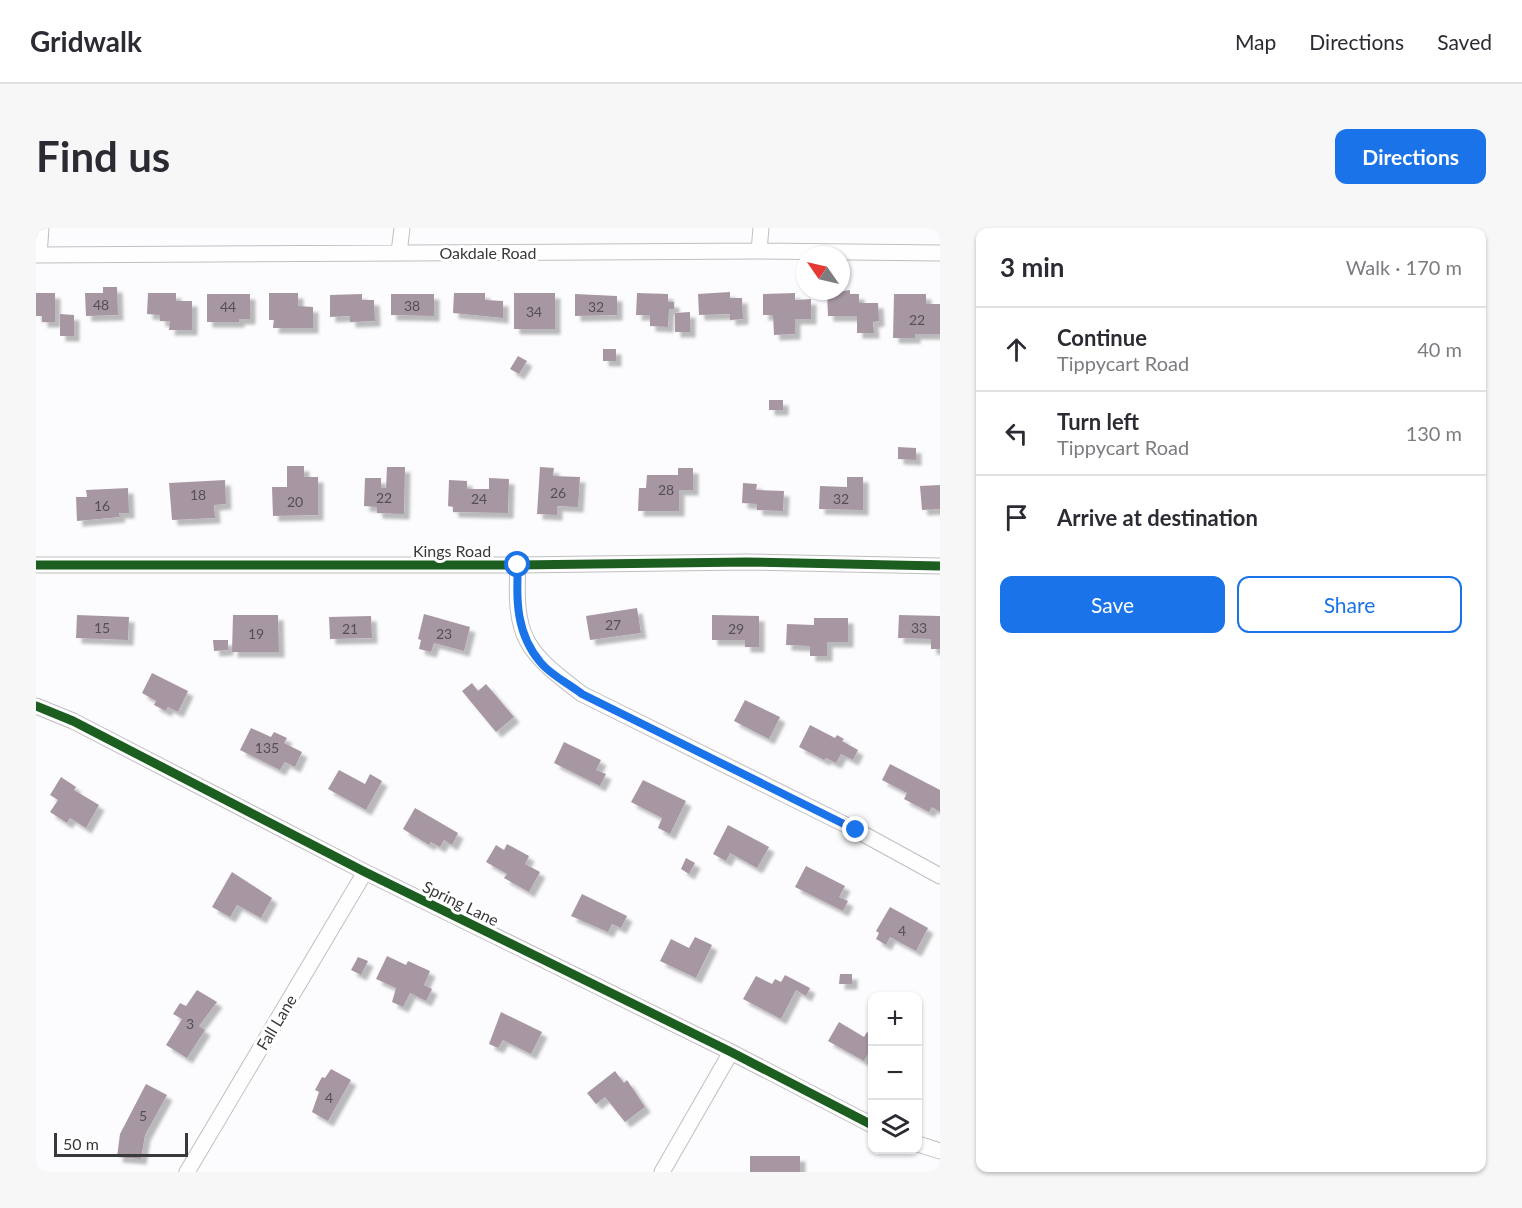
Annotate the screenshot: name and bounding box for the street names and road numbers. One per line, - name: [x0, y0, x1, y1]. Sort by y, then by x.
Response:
- street label: Oakdale Road: [440, 243, 537, 262]
- street label: Kings Road: [413, 541, 491, 560]
- street label: Spring Lane: [420, 876, 502, 930]
- street label: Fall Lane: [252, 991, 300, 1053]

